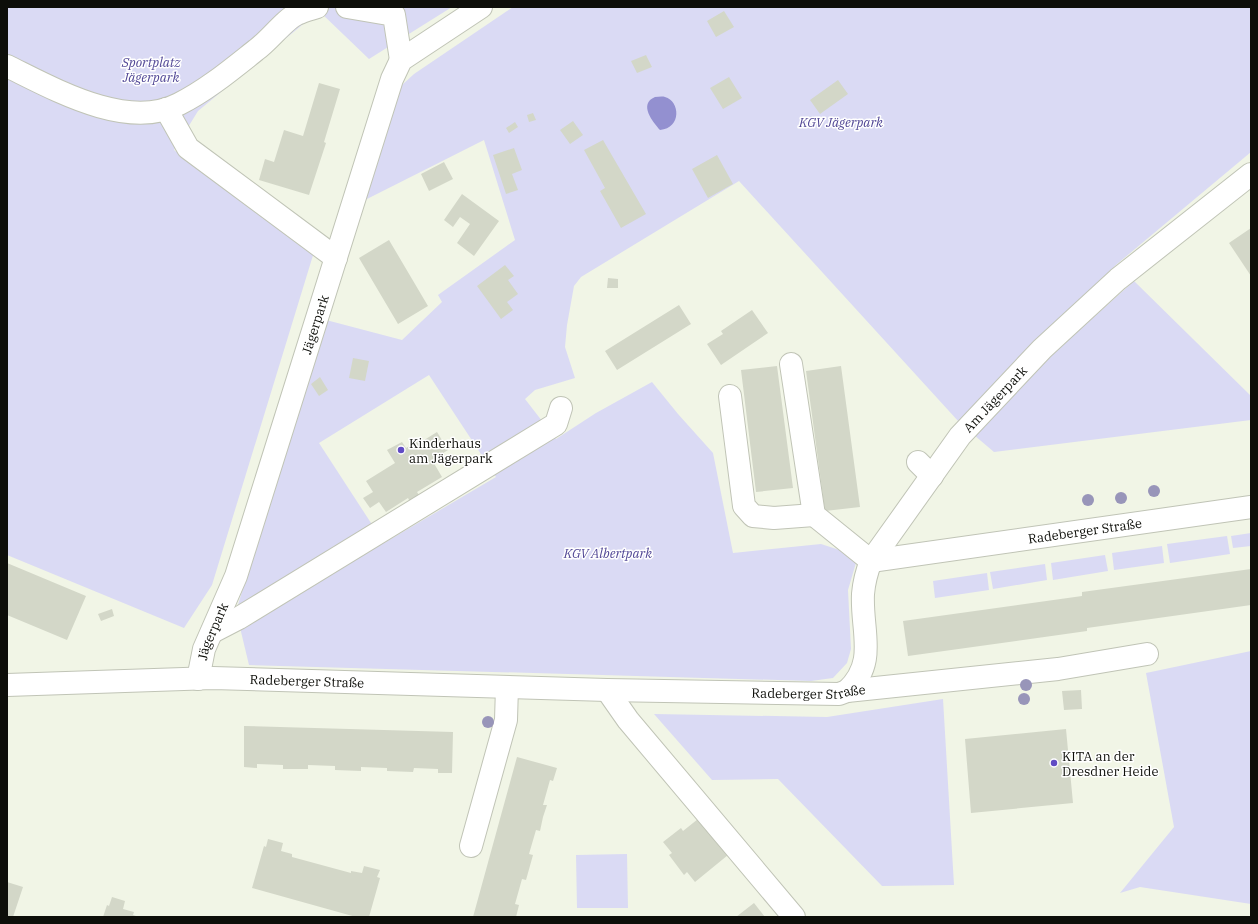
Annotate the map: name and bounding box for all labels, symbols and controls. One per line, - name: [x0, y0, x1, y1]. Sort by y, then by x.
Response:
- park label: Sportplatz Jägerpark: [121, 54, 180, 86]
- park label: KGV Jägerpark: [798, 114, 883, 131]
- street label: Jägerpark: [298, 292, 332, 356]
- street label: Am Jägerpark: [959, 362, 1031, 436]
- place label: Kinderhaus am Jägerpark: [409, 435, 493, 467]
- marker: Kinderhaus am Jägerpark: [396, 445, 406, 455]
- street label: Radeberger Straße: [1027, 514, 1143, 547]
- park label: KGV Albertpark: [563, 545, 652, 562]
- street label: Jägerpark: [193, 599, 232, 662]
- street label: Radeberger Straße: [249, 671, 364, 691]
- street label: Radeberger Straße: [751, 681, 866, 702]
- place label: KITA an der Dresdner Heide: [1062, 748, 1158, 780]
- marker: KITA an der Dresdner Heide: [1049, 758, 1059, 768]

